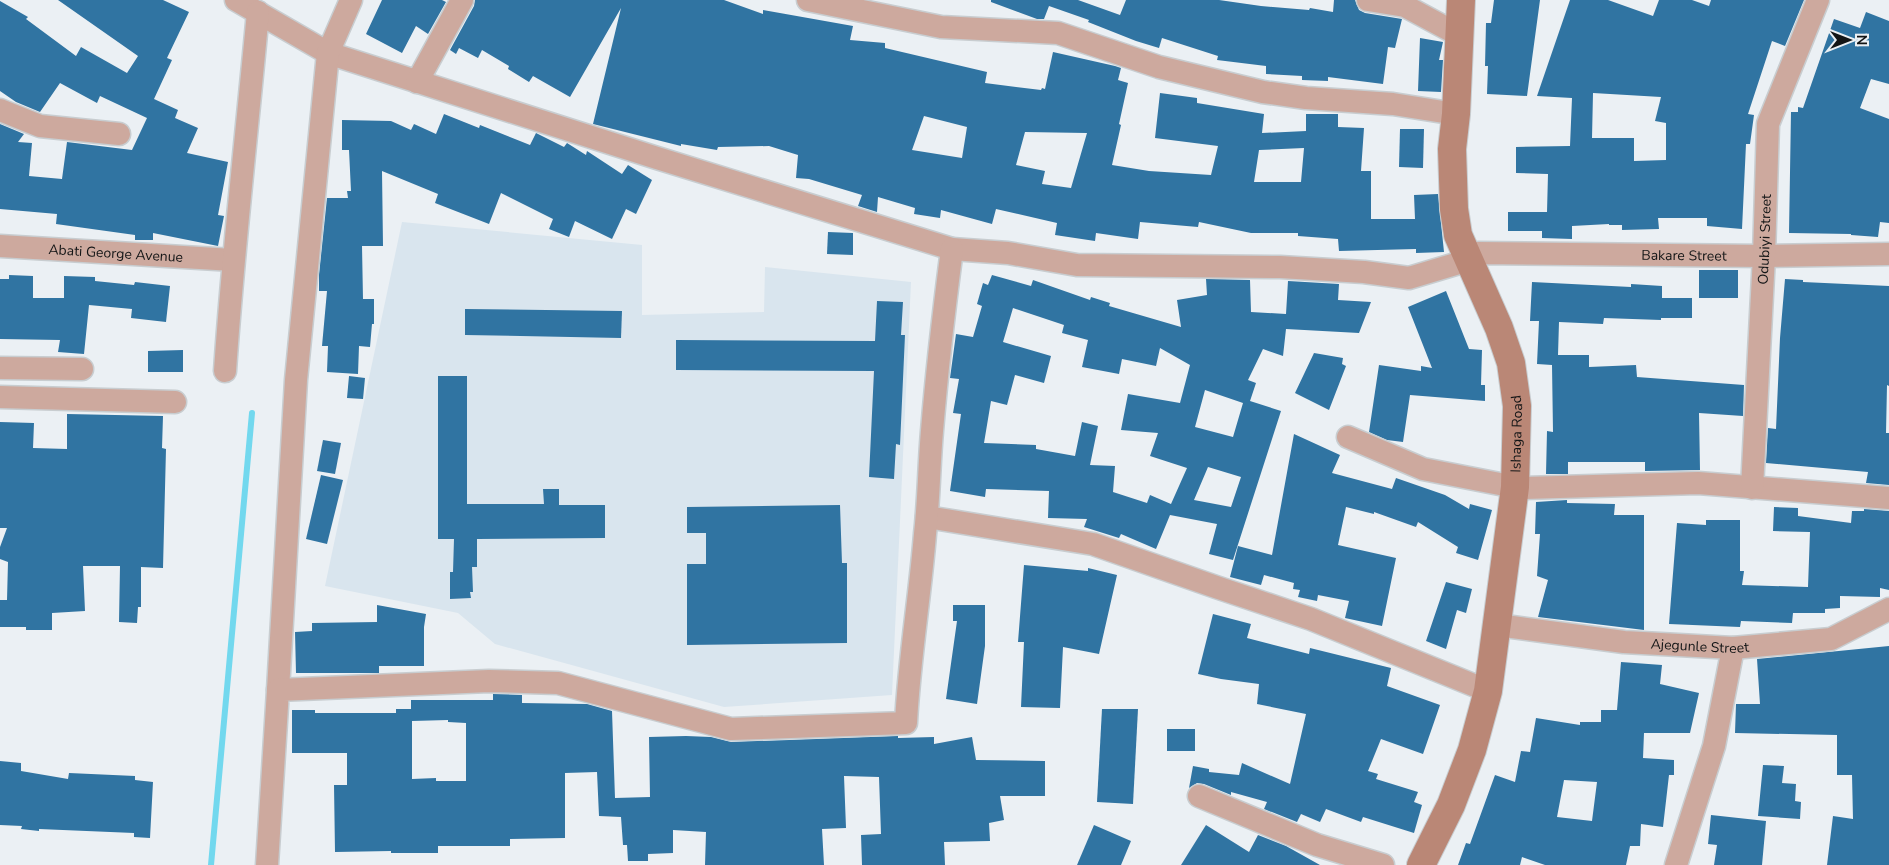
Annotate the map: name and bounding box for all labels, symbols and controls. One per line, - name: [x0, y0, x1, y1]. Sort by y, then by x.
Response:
- north arrow: [1824, 15, 1874, 65]
- text: N: [1852, 35, 1871, 45]
- street label: Odubiyi Street: [1753, 194, 1775, 285]
- street label: Abati George Avenue: [48, 239, 184, 266]
- street label: Bakare Street: [1641, 245, 1727, 265]
- street label: Ishaga Road: [1506, 394, 1527, 473]
- street label: Ajegunle Street: [1650, 634, 1750, 658]

